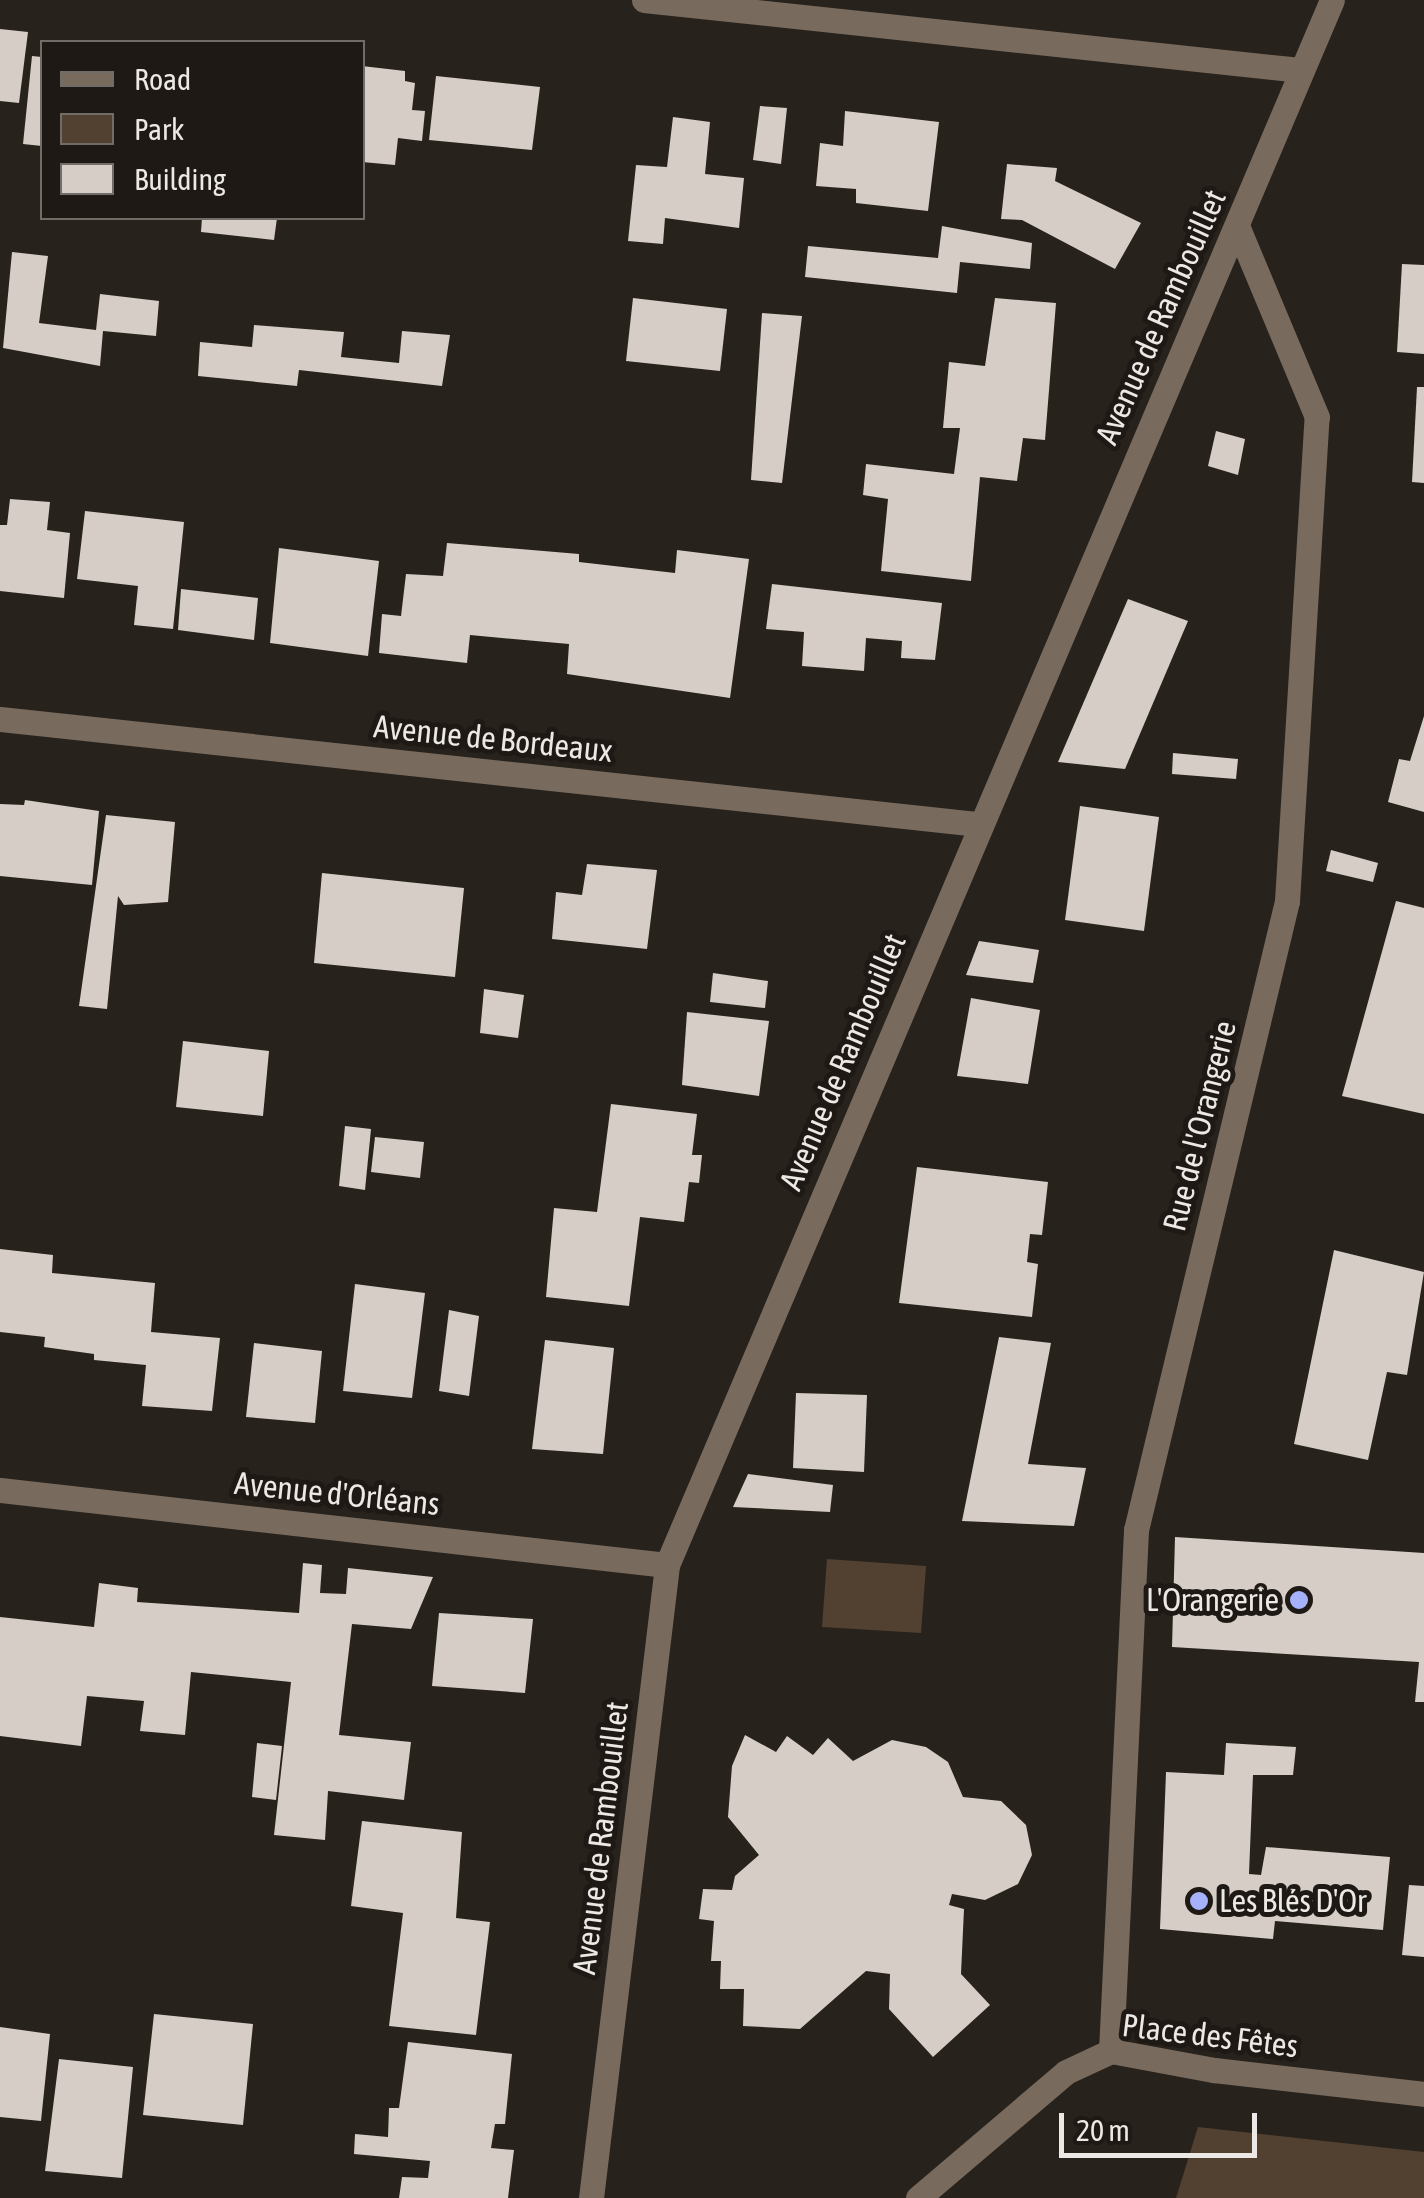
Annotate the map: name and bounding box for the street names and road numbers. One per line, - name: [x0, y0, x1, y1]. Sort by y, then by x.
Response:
- street label: Avenue de Rambouillet: [1088, 184, 1234, 450]
- street label: Avenue de Bordeaux: [372, 707, 614, 771]
- street label: Avenue de Rambouillet: [772, 928, 914, 1196]
- street label: Rue de l'Orangerie: [1155, 1017, 1245, 1235]
- street label: Avenue d'Orléans: [233, 1464, 441, 1524]
- street label: Avenue de Rambouillet: [565, 1699, 637, 1977]
- street label: Place des Fêtes: [1120, 2006, 1300, 2066]

